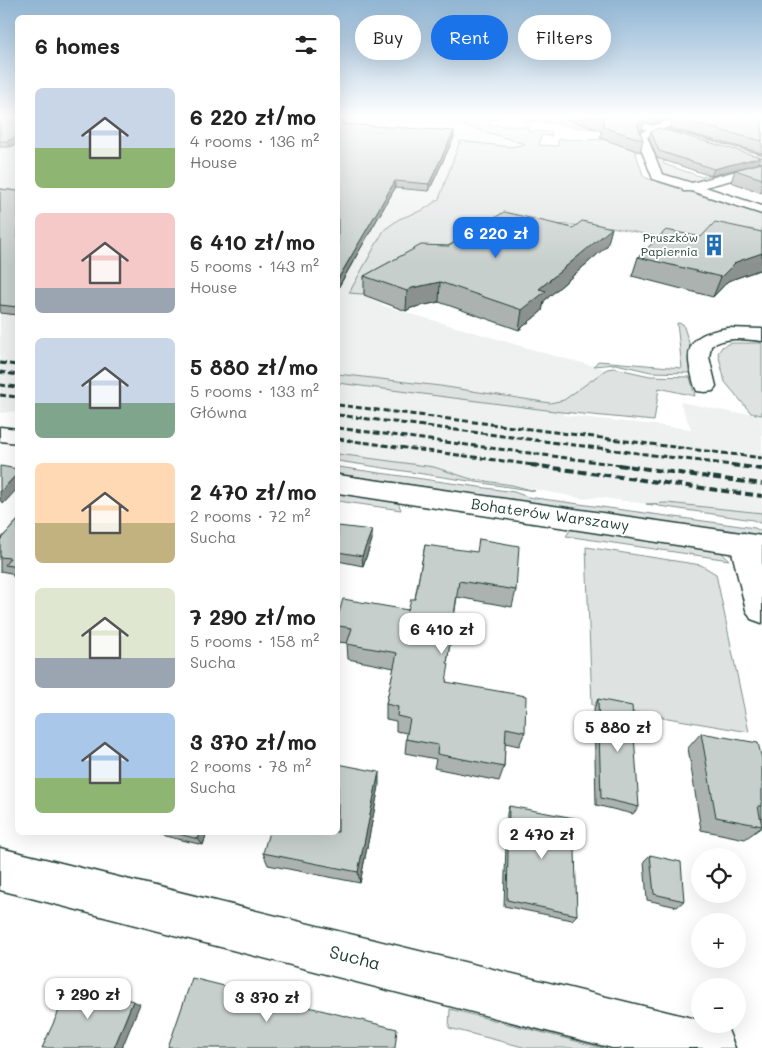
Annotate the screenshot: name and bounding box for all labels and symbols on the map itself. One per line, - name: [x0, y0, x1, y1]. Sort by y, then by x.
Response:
- pin: 6 220 zł: [444, 216, 548, 259]
- place label: Pruszków Papiernia: [641, 229, 698, 259]
- building icon: Pruszków Papiernia: [701, 232, 727, 258]
- street label: Bohaterów Warszawy: [470, 493, 631, 535]
- pin: 6 410 zł: [390, 612, 494, 655]
- pin: 5 880 zł: [566, 710, 670, 753]
- pin: 2 470 zł: [490, 818, 594, 860]
- street label: Sucha: [327, 939, 383, 975]
- pin: 7 290 zł: [36, 978, 140, 1020]
- pin: 3 370 zł: [215, 980, 319, 1023]

